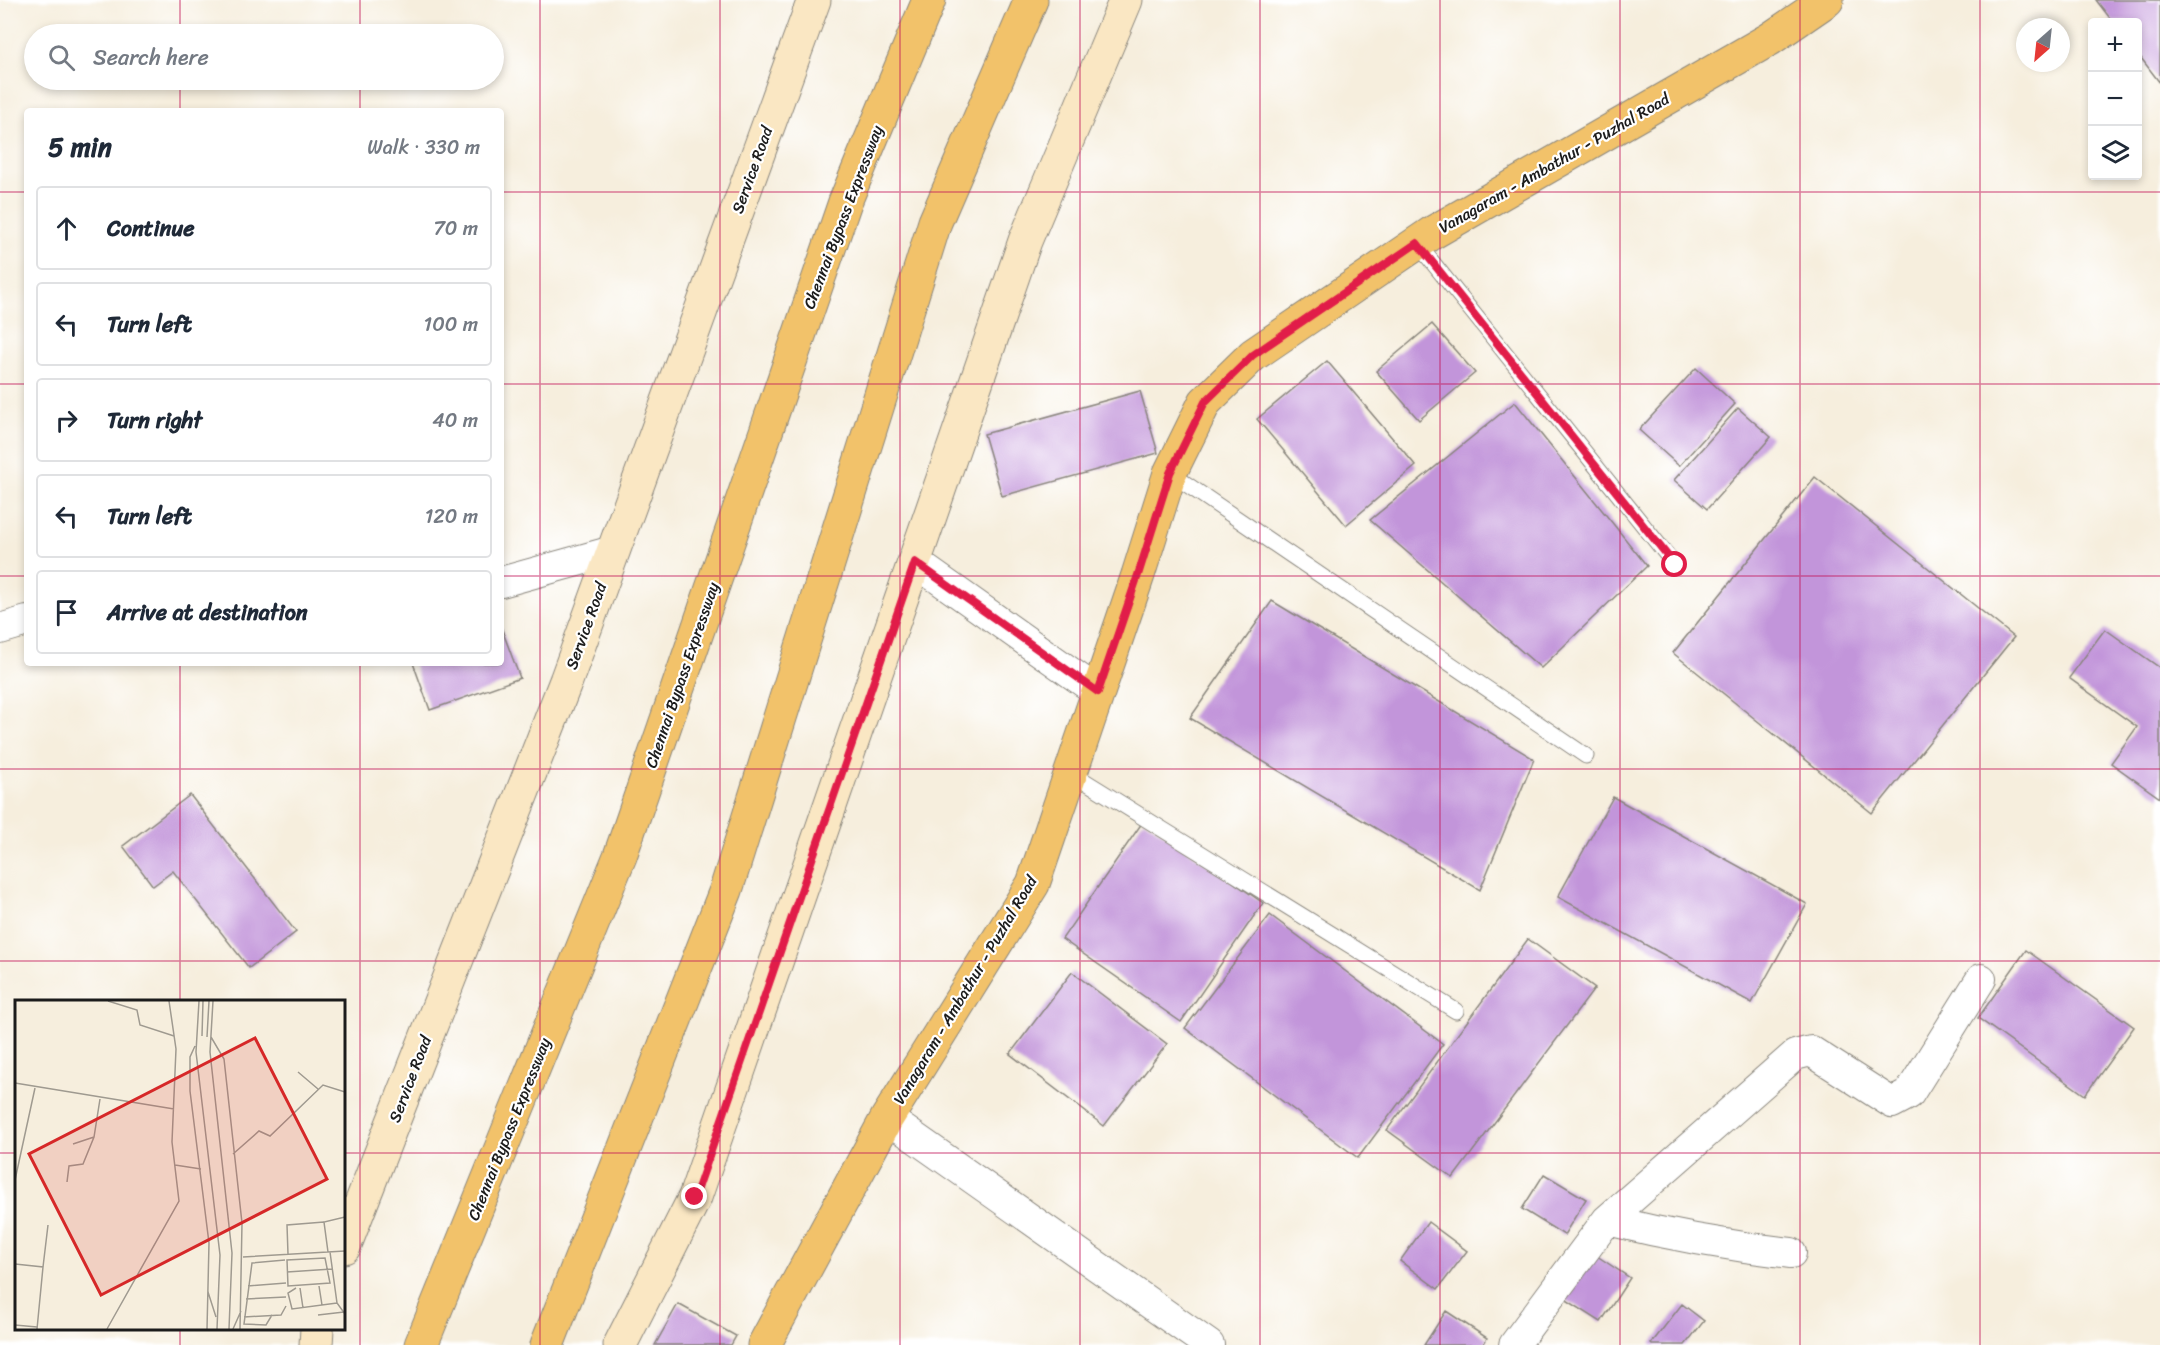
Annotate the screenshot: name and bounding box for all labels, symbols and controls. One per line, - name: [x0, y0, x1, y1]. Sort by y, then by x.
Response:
- north arrow: [2016, 18, 2070, 72]
- map controls: [2088, 18, 2142, 180]
- button: +: [2088, 18, 2142, 72]
- search box: [24, 24, 504, 90]
- text: Search here: [93, 38, 209, 77]
- icon: search: [45, 41, 78, 74]
- button: −: [2088, 72, 2142, 126]
- street label: Vanagaram - Ambathur - Puzhal Road: [1433, 84, 1676, 241]
- street label: Chennai Bypass Expressway: [795, 120, 892, 313]
- street label: Service Road: [723, 121, 782, 218]
- text: 5 min: [48, 124, 112, 170]
- button: layers: [2088, 126, 2142, 180]
- text: Walk · 330 m: [367, 130, 480, 165]
- text: Continue: [107, 209, 195, 248]
- text: 70 m: [433, 211, 478, 246]
- icon: ahead: [50, 212, 83, 245]
- text: Turn left: [107, 305, 192, 344]
- text: 100 m: [424, 307, 478, 342]
- icon: left: [50, 308, 83, 341]
- text: Turn right: [107, 401, 202, 440]
- text: 40 m: [432, 403, 478, 438]
- icon: right: [50, 404, 83, 437]
- text: Turn left: [107, 497, 192, 536]
- text: 120 m: [425, 499, 478, 534]
- icon: left: [50, 500, 83, 533]
- route start: [1661, 551, 1687, 577]
- street label: Service Road: [557, 577, 616, 674]
- street label: Chennai Bypass Expressway: [637, 577, 728, 772]
- text: Arrive at destination: [107, 593, 308, 632]
- icon: arrive: [50, 596, 83, 629]
- street label: Vanagaram - Ambathur - Puzhal Road: [885, 869, 1046, 1110]
- inset map: [15, 1000, 345, 1330]
- street label: Service Road: [380, 1030, 440, 1127]
- street label: Chennai Bypass Expressway: [459, 1032, 559, 1225]
- route end: [681, 1183, 707, 1209]

